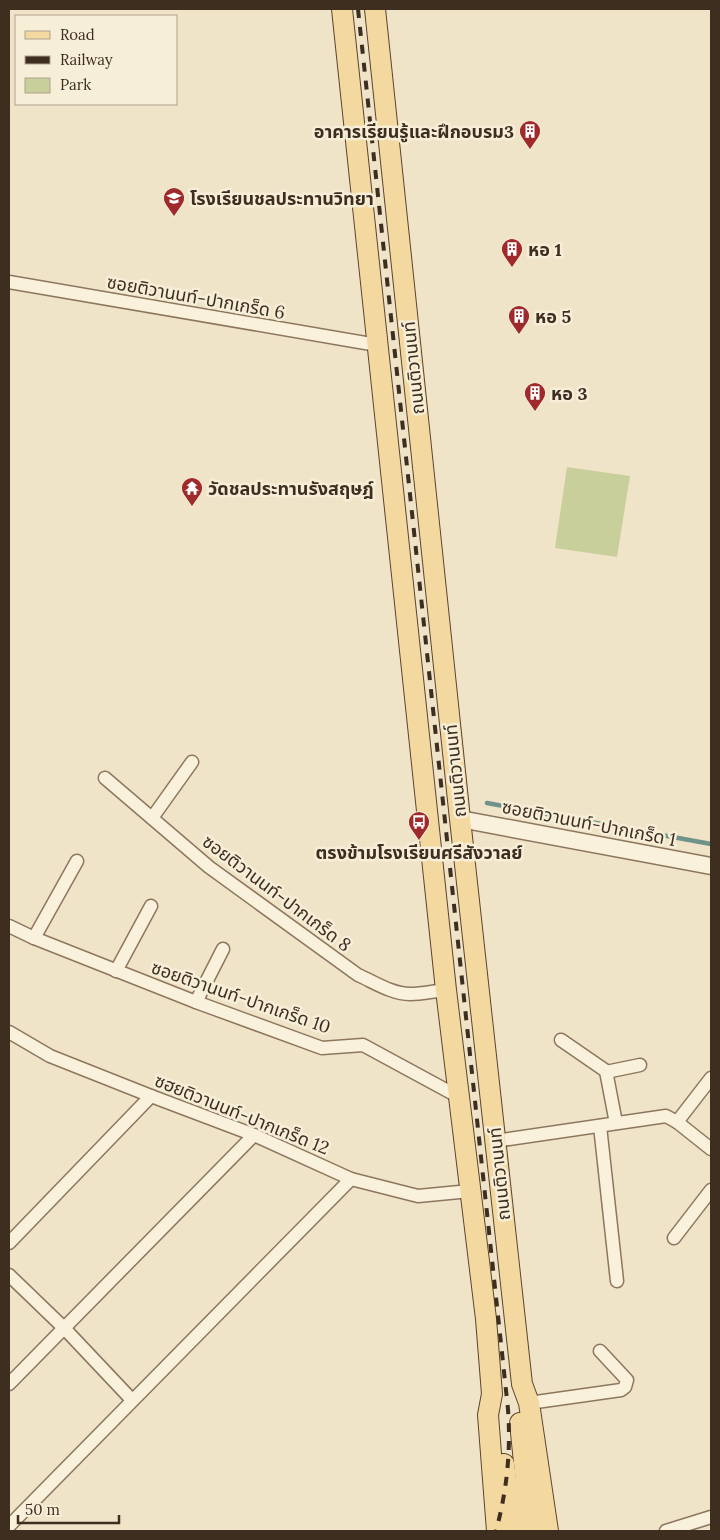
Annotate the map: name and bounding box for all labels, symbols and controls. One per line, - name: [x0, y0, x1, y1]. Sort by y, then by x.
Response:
- legend: [15, 15, 178, 105]
- text: Road: [60, 25, 95, 44]
- text: Railway: [60, 50, 113, 69]
- text: Park: [60, 75, 91, 94]
- building icon: อาคารเรียนรู้และฝึกอบรม3: [518, 119, 542, 150]
- place label: อาคารเรียนรู้และฝึกอบรม3: [314, 120, 514, 143]
- school or university icon: โรงเรียนชลประทานวิทยา: [162, 186, 186, 217]
- place label: โรงเรียนชลประทานวิทยา: [190, 187, 374, 210]
- building icon: หอ 1: [500, 237, 524, 268]
- place label: หอ 1: [528, 238, 562, 261]
- street label: ซอยติวานนท์-ปากเกร็ด 6: [105, 270, 287, 324]
- building icon: หอ 5: [507, 304, 531, 335]
- place label: หอ 5: [535, 305, 572, 328]
- street label: ถนนติวานนท์: [397, 320, 429, 416]
- building icon: หอ 3: [523, 381, 547, 412]
- place label: หอ 3: [551, 382, 588, 405]
- temple icon: วัดชลประทานรังสฤษฎ์: [180, 476, 204, 507]
- place label: วัดชลประทานรังสฤษฎ์: [208, 477, 374, 500]
- street label: ถนนติวานนท์: [439, 723, 471, 819]
- street label: ซอยติวานนท์-ปากเกร็ด 1: [500, 795, 678, 851]
- bus stop icon: ตรงข้ามโรงเรียนศรีสังวาลย์: [407, 810, 431, 841]
- street label: ซอยติวานนท์-ปากเกร็ด 8: [198, 830, 356, 956]
- place label: ตรงข้ามโรงเรียนศรีสังวาลย์: [316, 841, 523, 864]
- street label: ซอยติวานนท์-ปากเกร็ด 10: [148, 956, 334, 1038]
- street label: ซฮยติวานนท์-ปากเกร็ด 12: [151, 1068, 333, 1160]
- street label: ถนนติวานนท์: [483, 1126, 515, 1222]
- scale bar: [18, 1492, 119, 1524]
- text: 50 m: [25, 1500, 60, 1519]

